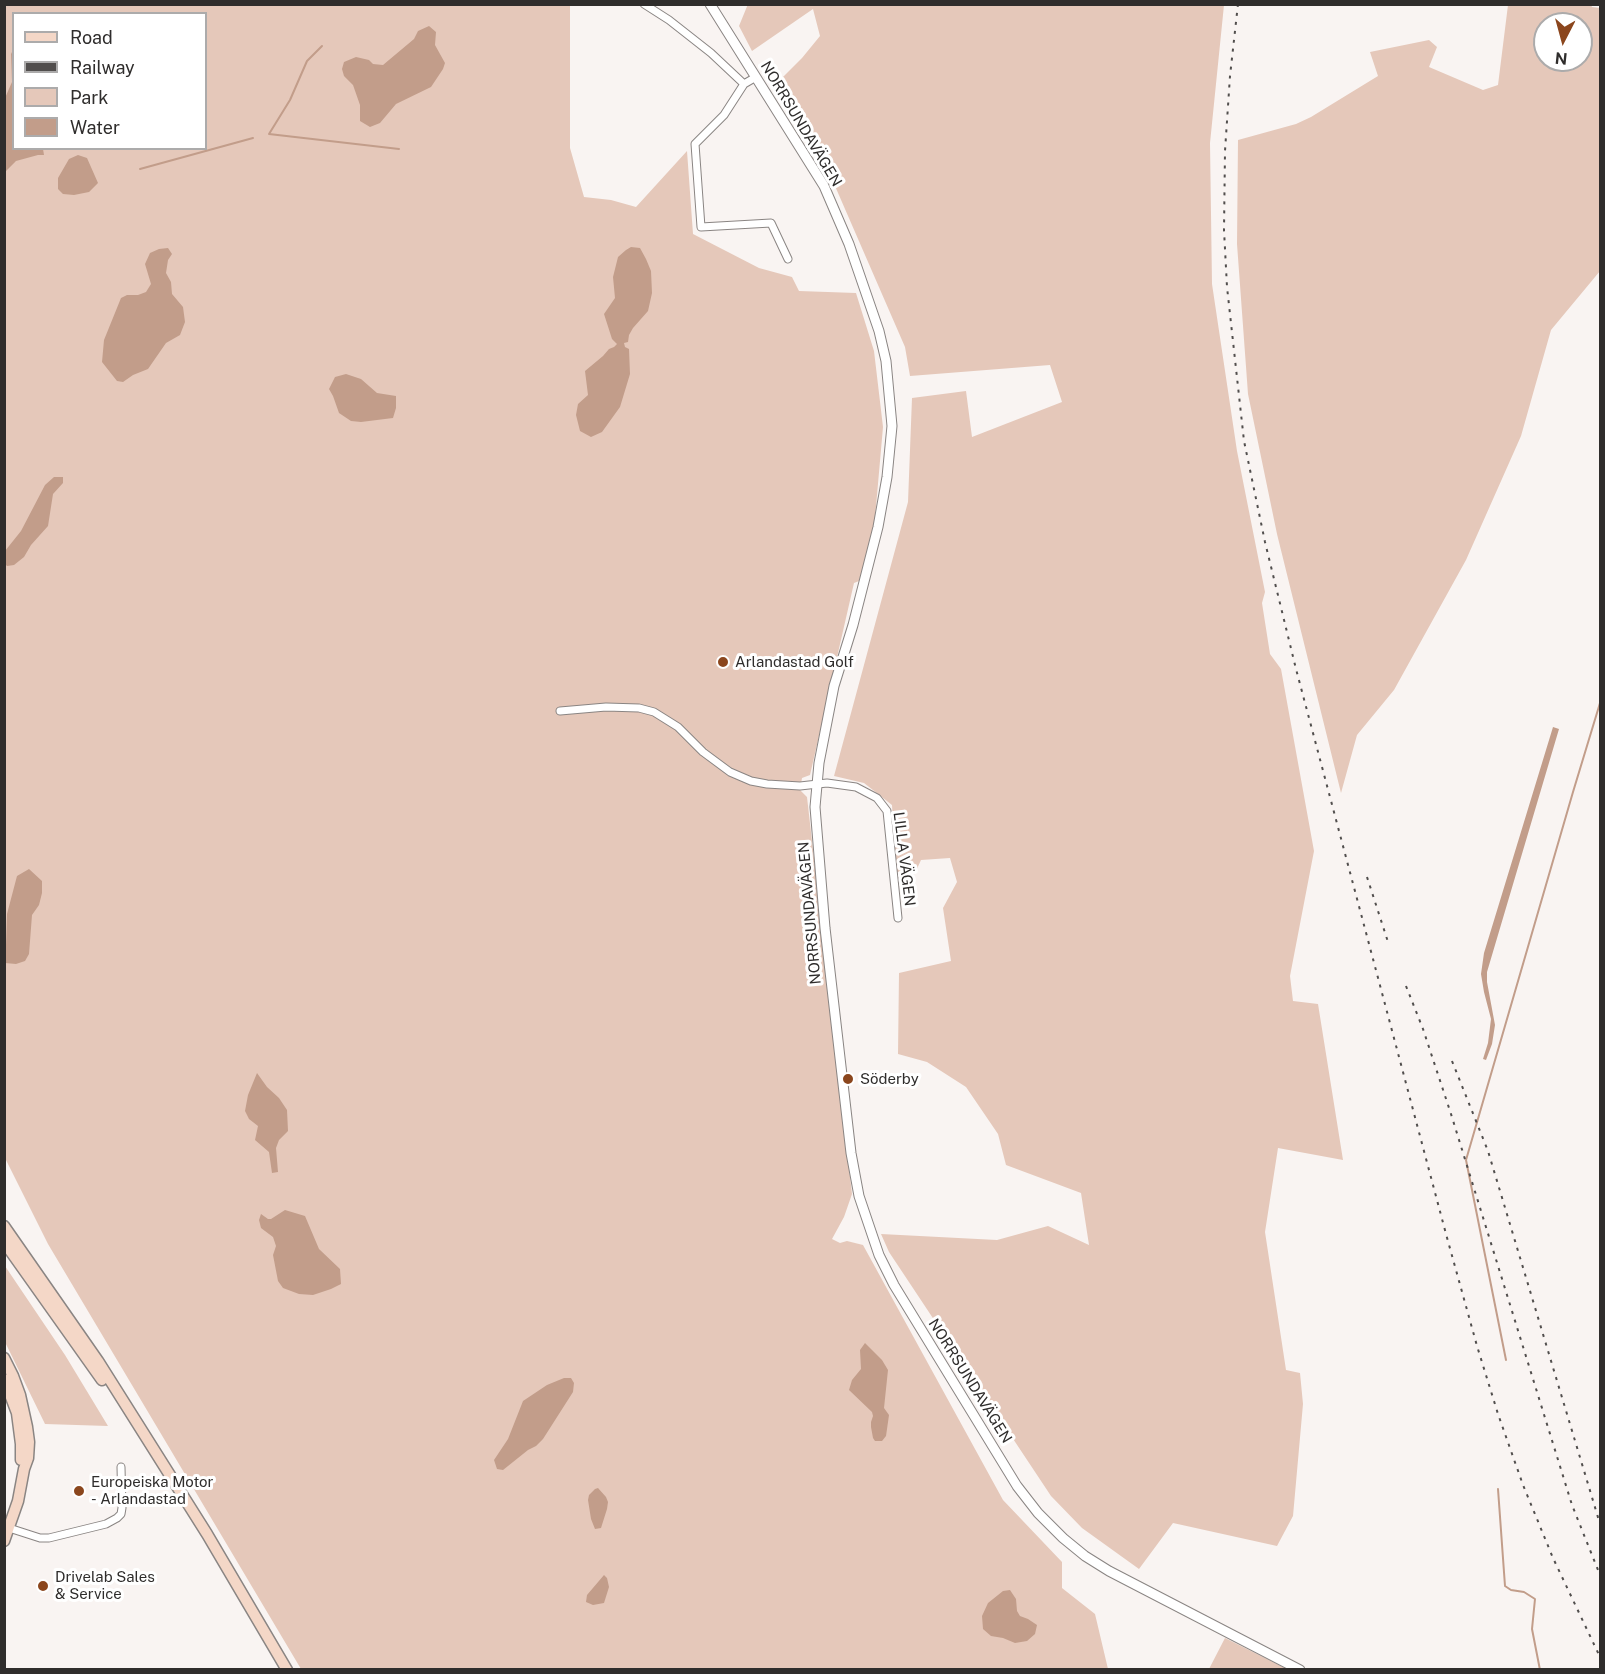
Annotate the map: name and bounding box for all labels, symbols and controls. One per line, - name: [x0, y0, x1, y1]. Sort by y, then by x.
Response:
- legend: [12, 12, 207, 150]
- north arrow: [1533, 12, 1593, 72]
- text: Road: [70, 27, 113, 48]
- text: N: [1554, 48, 1568, 69]
- text: Railway: [70, 57, 135, 78]
- street label: NORRSUNDAVÄGEN: [756, 58, 846, 190]
- text: Park: [70, 87, 108, 108]
- text: Water: [70, 117, 120, 138]
- place label: Arlandastad Golf: [735, 653, 854, 671]
- marker: Arlandastad Golf: [716, 655, 730, 669]
- street label: LILLA VÄGEN: [889, 811, 919, 907]
- street label: NORRSUNDAVÄGEN: [795, 841, 825, 985]
- place label: Söderby: [860, 1070, 919, 1088]
- marker: Söderby: [841, 1072, 855, 1086]
- street label: NORRSUNDAVÄGEN: [924, 1315, 1016, 1447]
- place label: Europeiska Motor - Arlandastad: [91, 1473, 213, 1508]
- marker: Europeiska Motor - Arlandastad: [72, 1484, 86, 1498]
- place label: Drivelab Sales & Service: [55, 1568, 155, 1603]
- marker: Drivelab Sales & Service: [36, 1579, 50, 1593]

